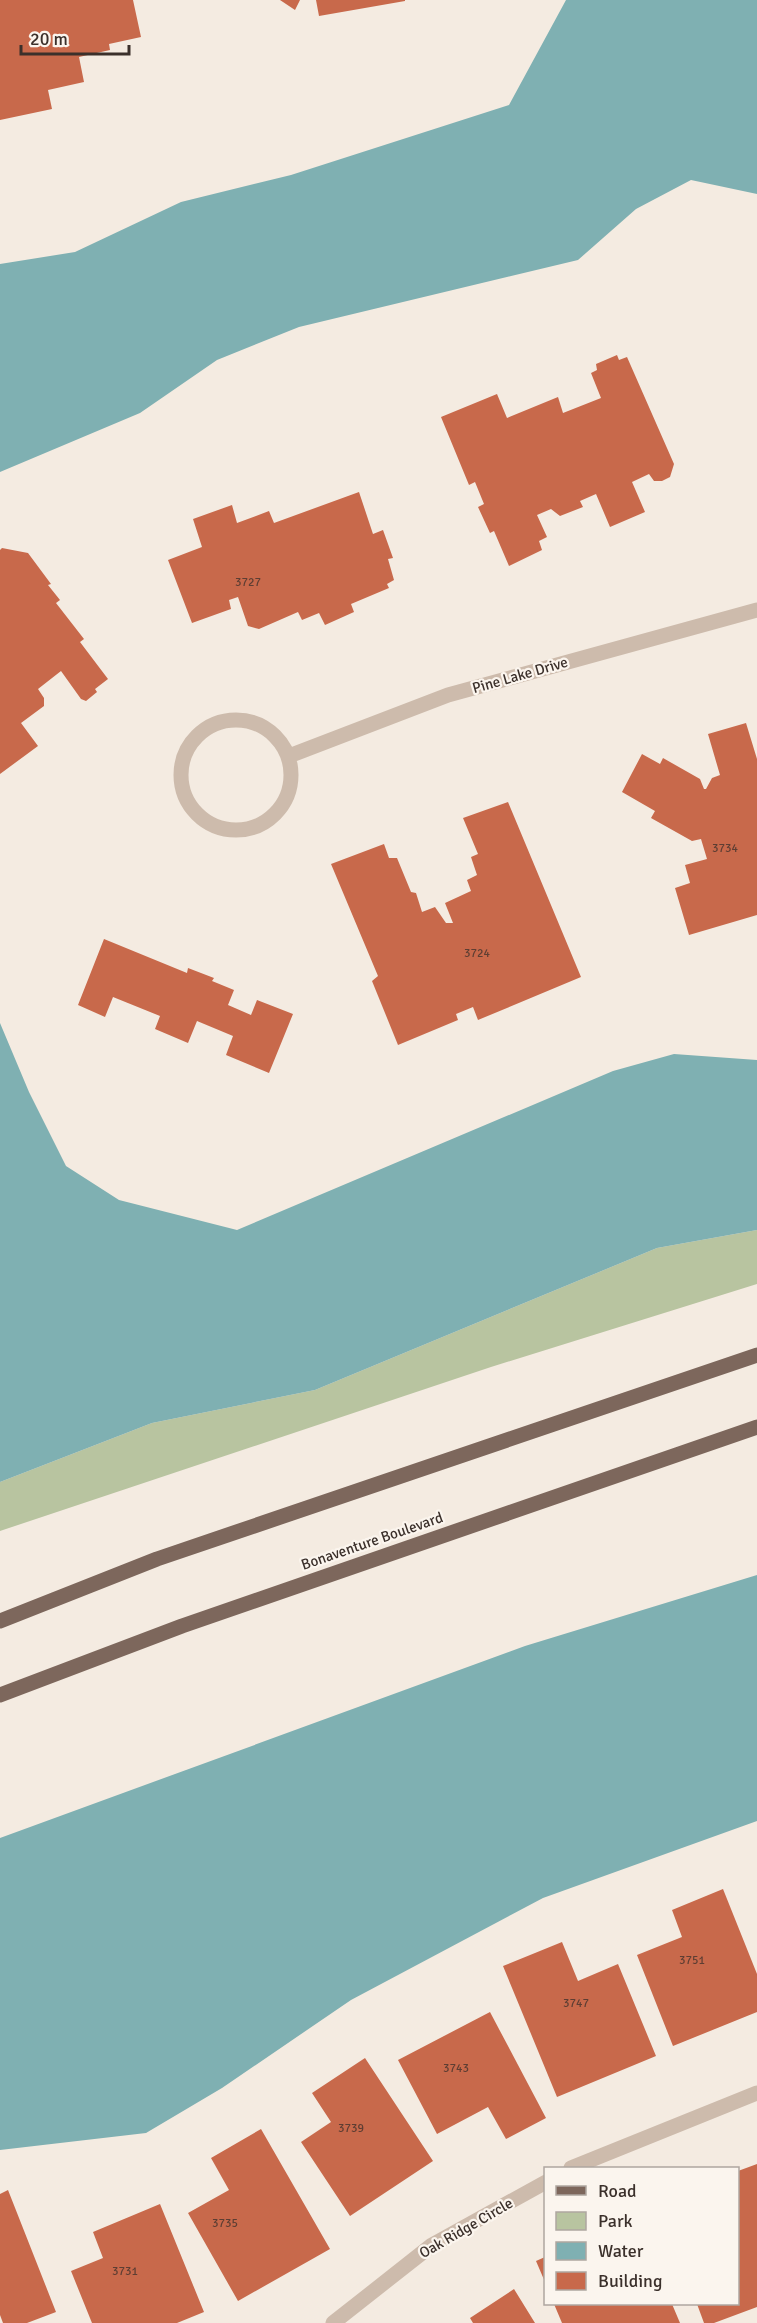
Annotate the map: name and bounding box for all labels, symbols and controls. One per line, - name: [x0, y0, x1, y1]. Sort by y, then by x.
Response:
- scale bar: [21, 18, 129, 56]
- text: 20 m: [30, 28, 68, 50]
- house number: 3727: [235, 575, 261, 590]
- street label: Pine Lake Drive: [470, 653, 570, 697]
- house number: 3734: [712, 841, 738, 856]
- house number: 3724: [464, 946, 490, 961]
- street label: Bonaventure Boulevard: [299, 1508, 445, 1574]
- house number: 3751: [679, 1953, 705, 1968]
- house number: 3747: [563, 1996, 589, 2011]
- house number: 3743: [443, 2061, 469, 2076]
- house number: 3739: [338, 2121, 364, 2136]
- legend: [544, 2167, 739, 2305]
- text: Road: [598, 2180, 637, 2202]
- street label: Oak Ridge Circle: [416, 2194, 516, 2262]
- text: Park: [598, 2210, 633, 2232]
- house number: 3735: [212, 2216, 238, 2231]
- text: Water: [598, 2240, 644, 2262]
- house number: 3731: [112, 2264, 138, 2279]
- text: Building: [598, 2270, 662, 2292]

